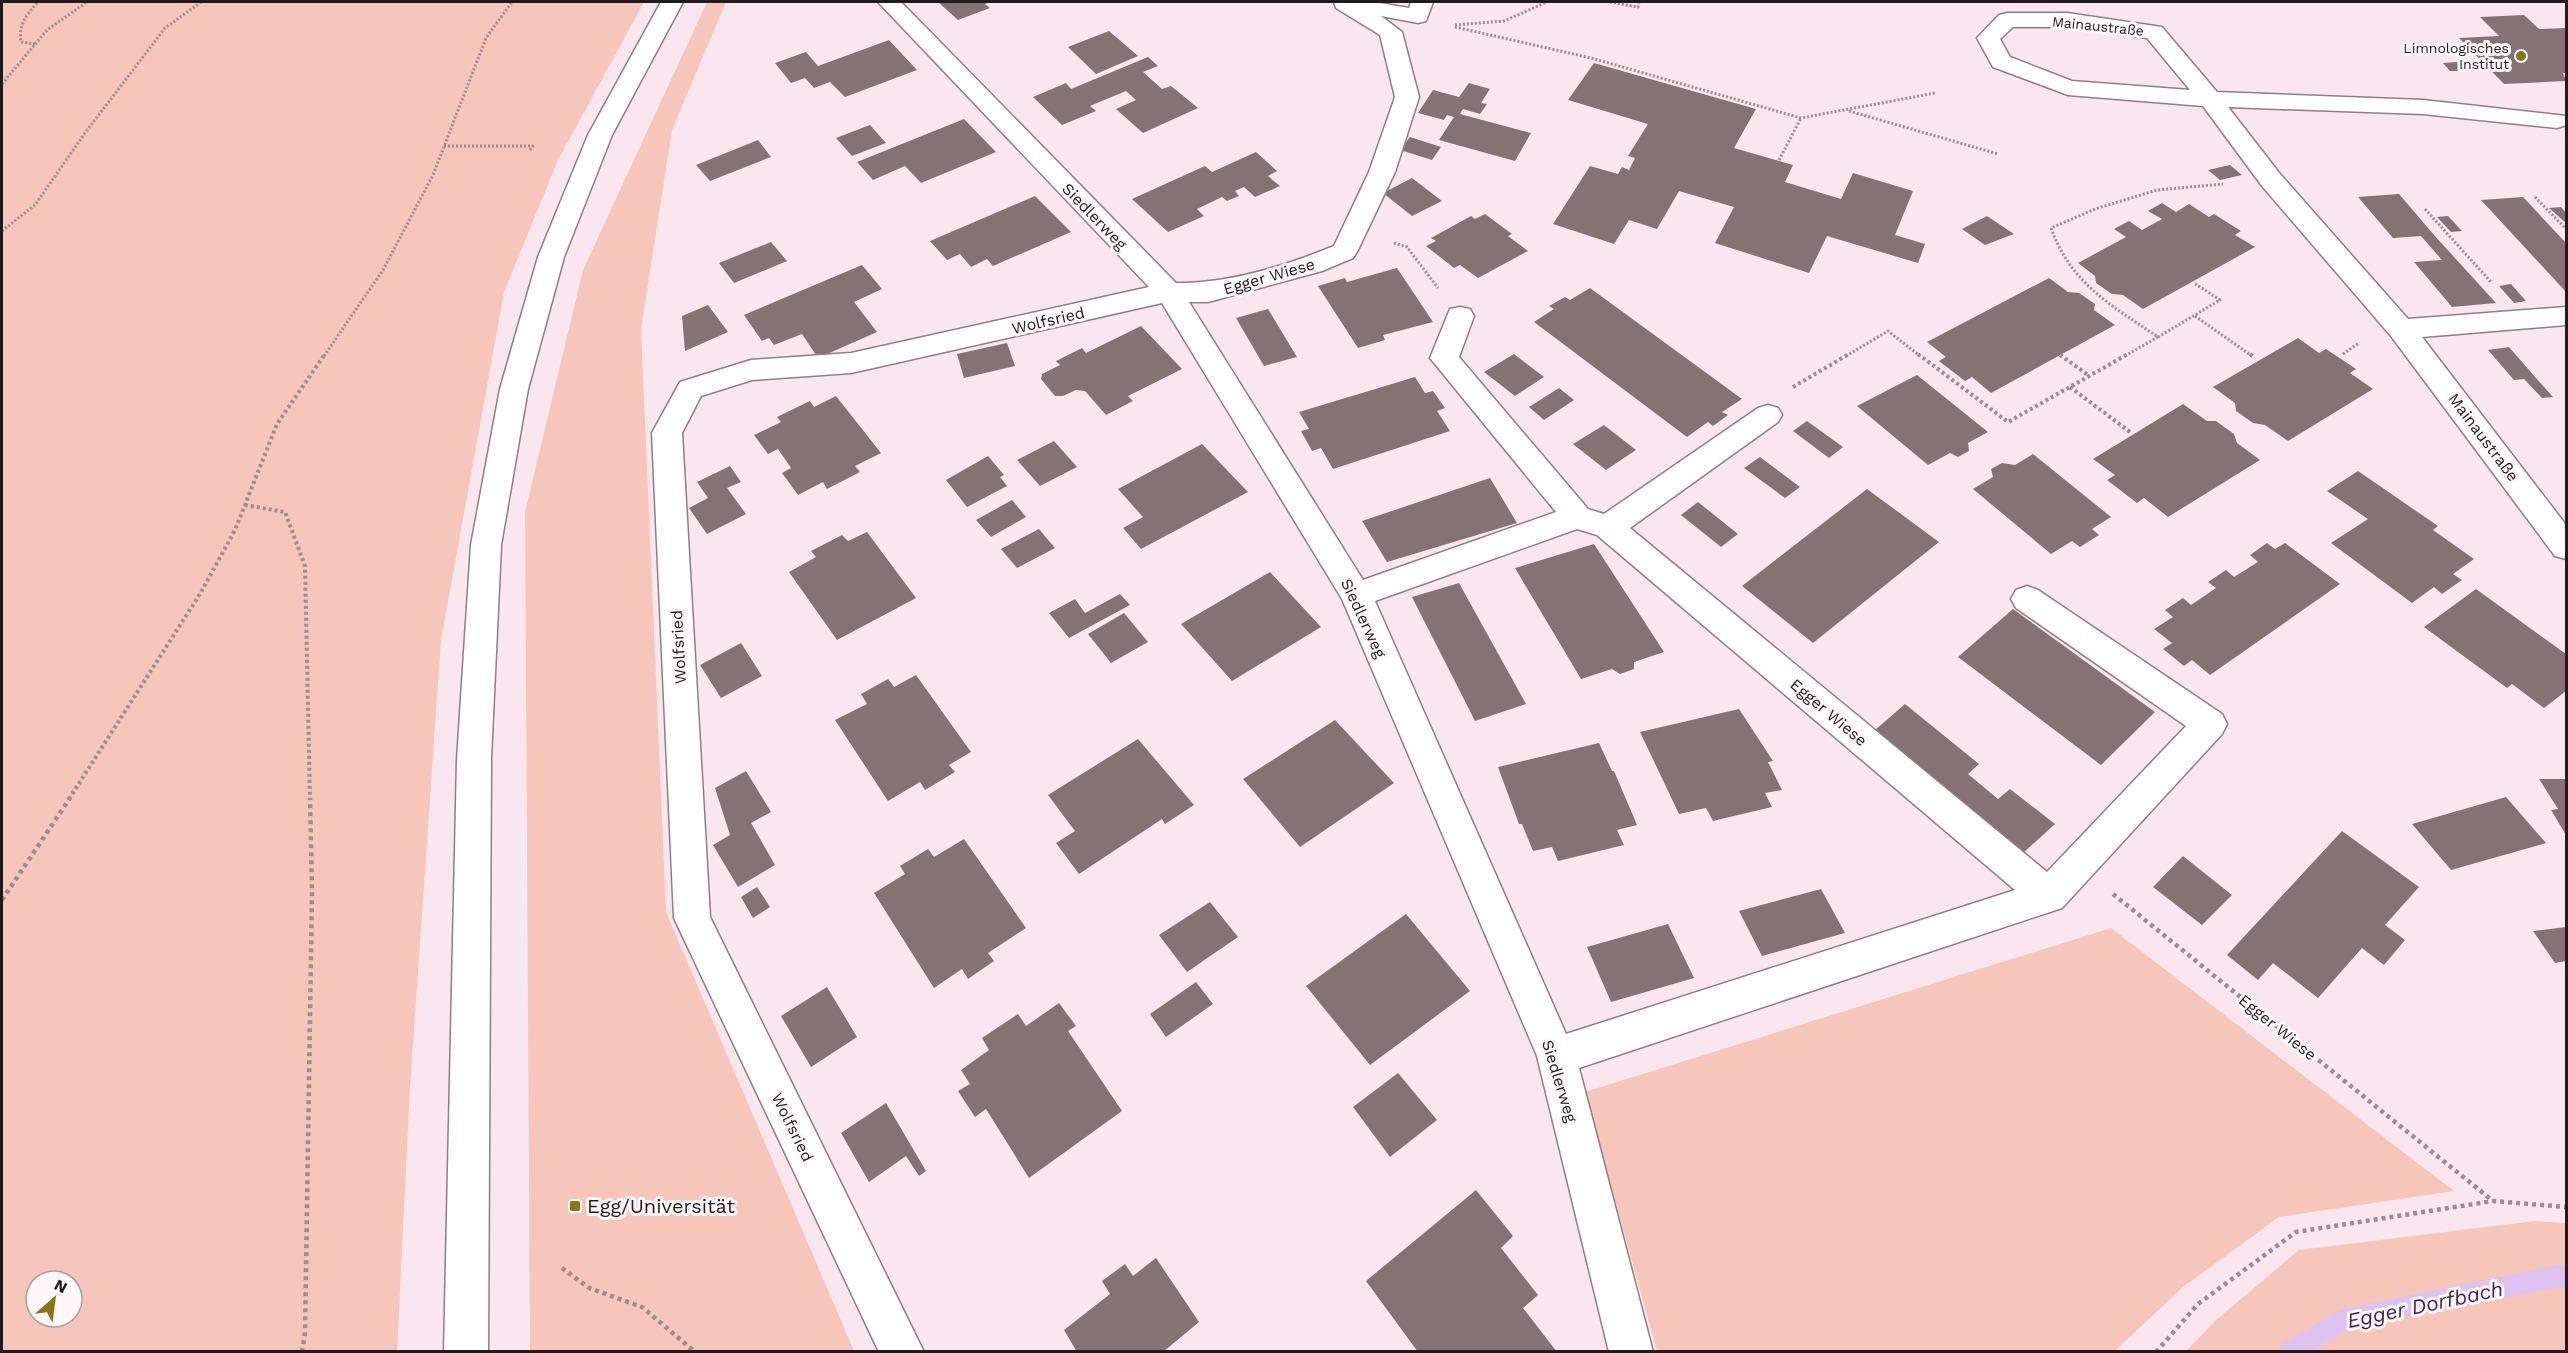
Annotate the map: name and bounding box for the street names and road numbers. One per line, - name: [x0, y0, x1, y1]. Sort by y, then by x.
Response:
- street label: Mainaustraße: [2051, 13, 2145, 39]
- street label: Siedlerweg: [1058, 179, 1131, 254]
- street label: Egger Wiese: [1221, 254, 1317, 299]
- street label: Wolfsried: [1010, 303, 1086, 338]
- street label: Mainaustraße: [2444, 390, 2523, 485]
- street label: Siedlerweg: [1337, 576, 1390, 661]
- street label: Wolfsried: [667, 609, 690, 684]
- street label: Egger Wiese: [1786, 675, 1871, 750]
- street label: Egger Wiese: [2235, 990, 2320, 1064]
- street label: Siedlerweg: [1538, 1038, 1581, 1125]
- street label: Wolfsried: [768, 1090, 817, 1165]

